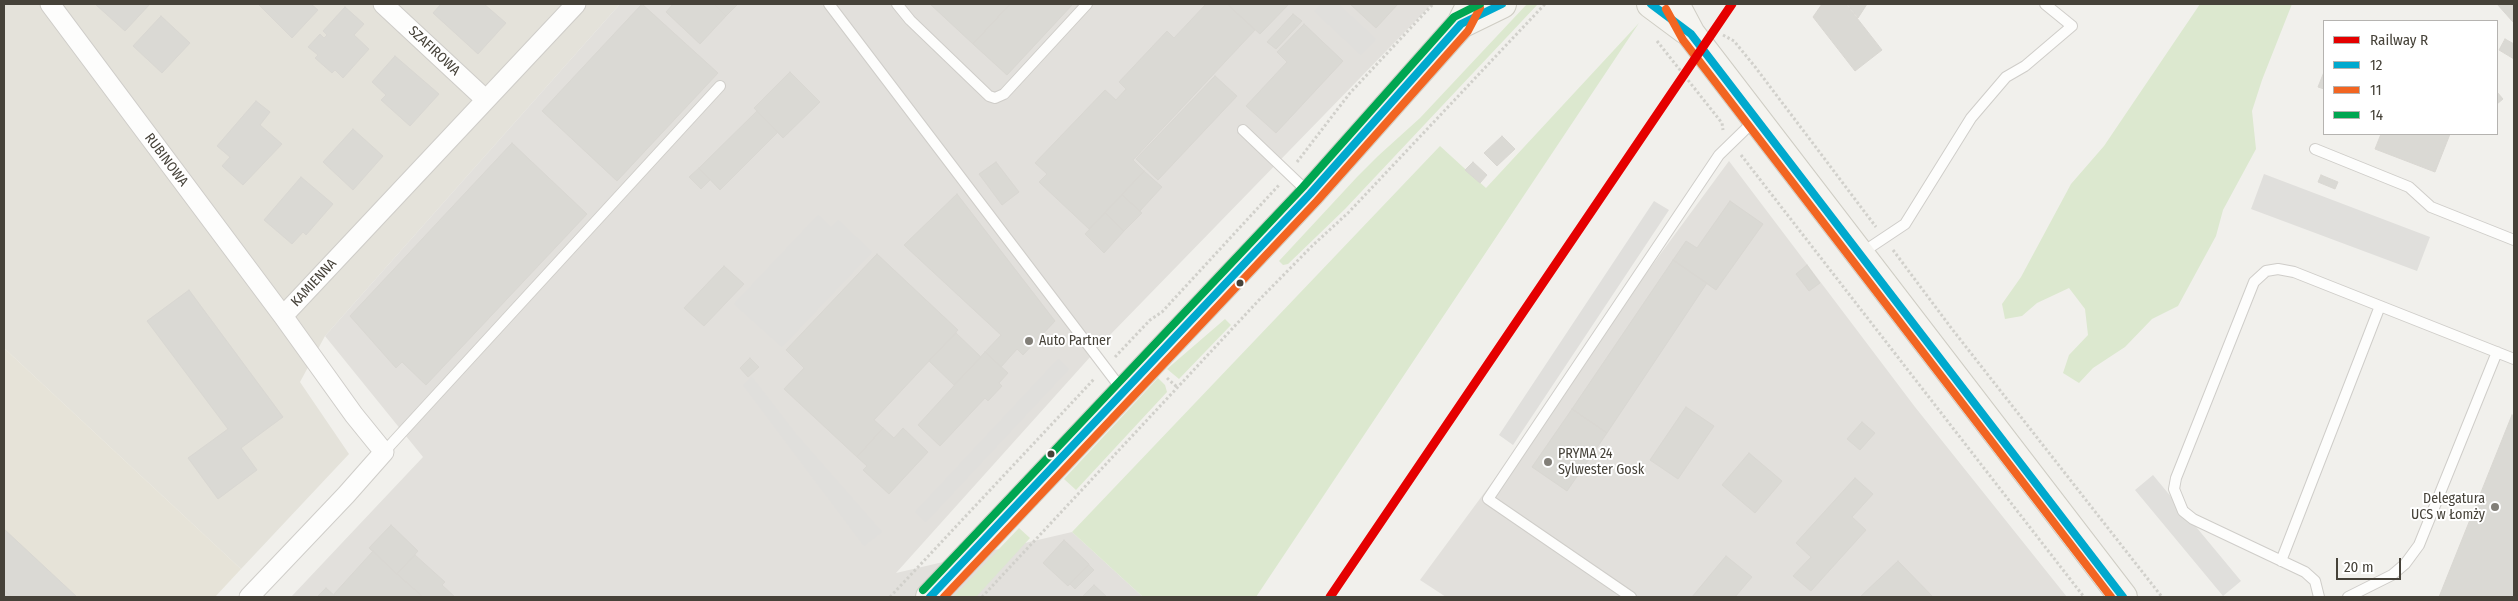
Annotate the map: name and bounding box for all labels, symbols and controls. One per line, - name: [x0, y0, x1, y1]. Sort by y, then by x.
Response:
- legend: [2323, 20, 2498, 135]
- street label: SZAFIROWA: [405, 23, 463, 79]
- text: Railway R: [2370, 31, 2428, 49]
- text: 12: [2370, 56, 2382, 74]
- text: 11: [2370, 81, 2382, 99]
- text: 14: [2370, 106, 2383, 124]
- street label: RUBINOWA: [141, 130, 191, 190]
- street label: KAMIENNA: [288, 256, 340, 310]
- unlabelled marker: [1235, 278, 1245, 288]
- place label: Auto Partner: [1039, 333, 1111, 349]
- marker: Auto Partner: [1023, 335, 1035, 347]
- place label: PRYMA 24 Sylwester Gosk: [1558, 446, 1644, 478]
- unlabelled marker: [1046, 449, 1056, 459]
- marker: PRYMA 24 Sylwester Gosk: [1542, 456, 1554, 468]
- place label: Delegatura UCS w Łomży: [2411, 491, 2485, 524]
- marker: Delegatura UCS w Łomży: [2489, 501, 2501, 513]
- scale bar: [2338, 548, 2403, 580]
- text: 20 m: [2344, 558, 2374, 576]

